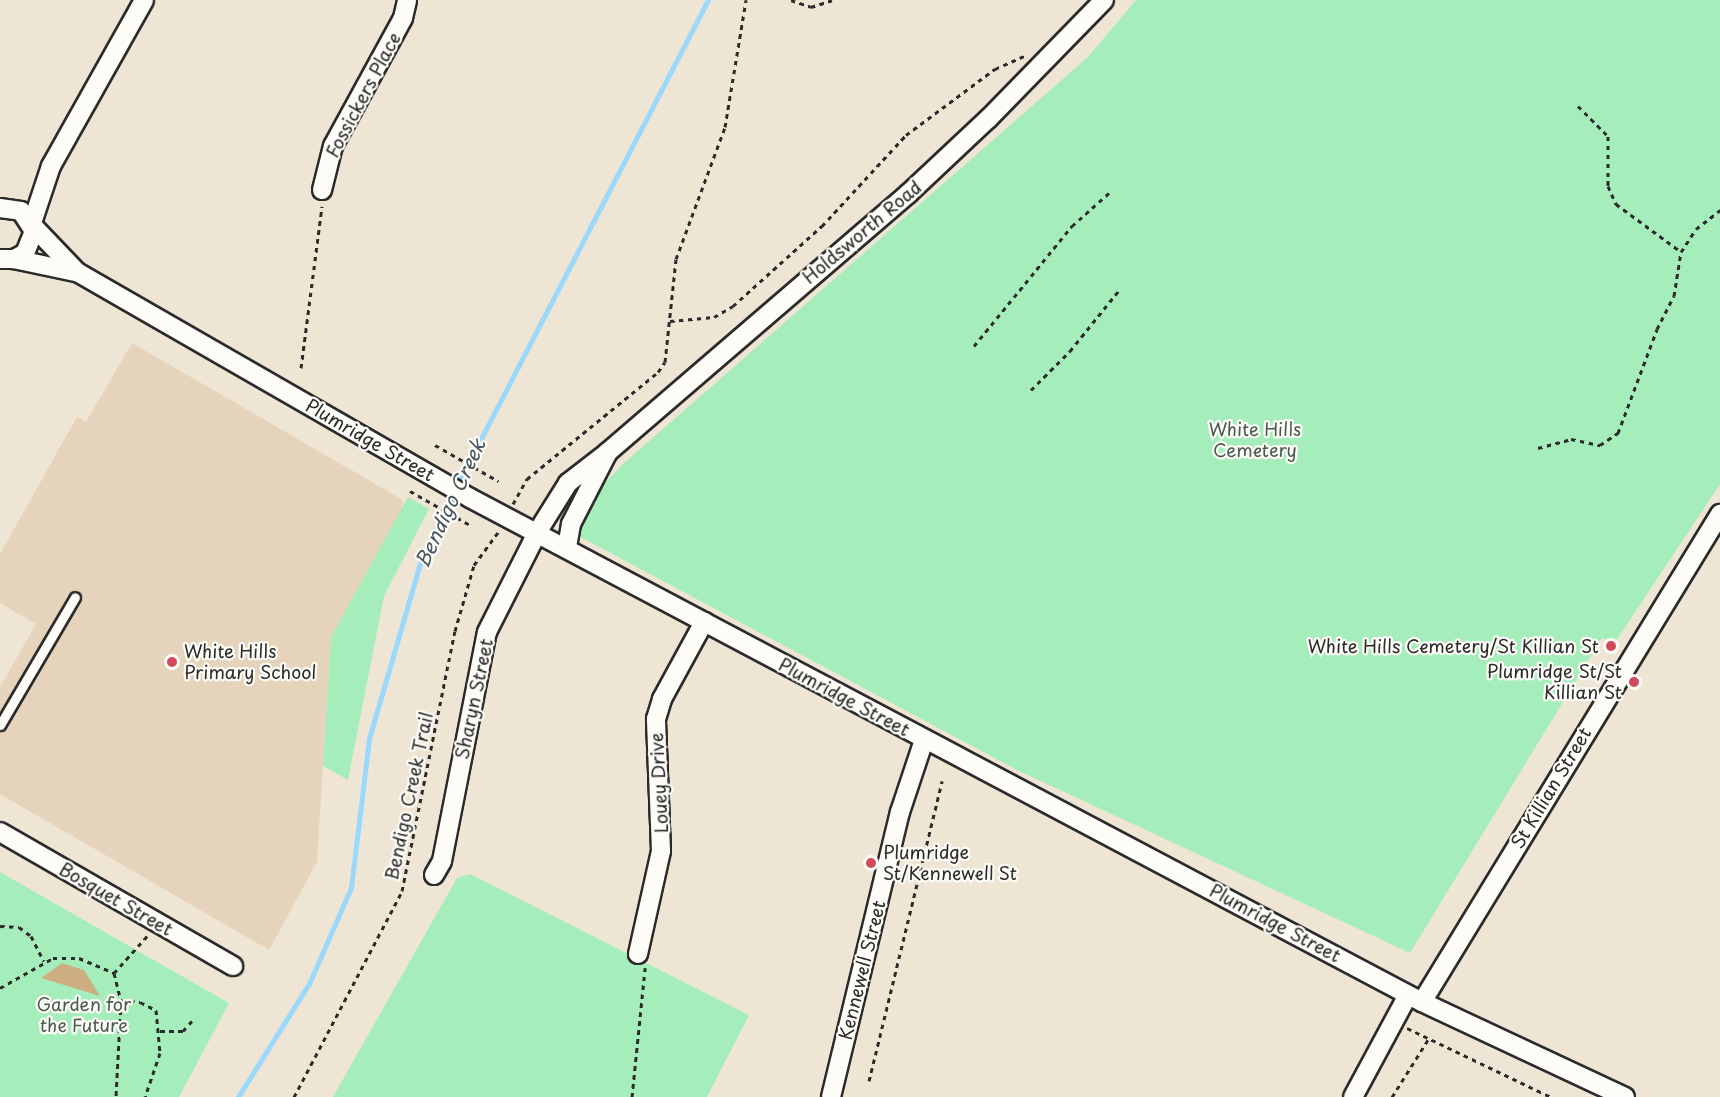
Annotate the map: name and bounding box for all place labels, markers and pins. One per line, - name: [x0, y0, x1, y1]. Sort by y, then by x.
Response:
- place label: White Hills Cemetery/St Killian St: [1308, 635, 1599, 657]
- marker: White Hills Cemetery/St Killian St: [1604, 639, 1618, 653]
- place label: White Hills Primary School: [184, 641, 317, 684]
- marker: White Hills Primary School: [165, 655, 179, 669]
- place label: Plumridge St/St Killian St: [1487, 661, 1622, 704]
- marker: Plumridge St/St Killian St: [1627, 675, 1641, 689]
- place label: Plumridge St/Kennewell St: [883, 842, 1018, 884]
- marker: Plumridge St/Kennewell St: [864, 856, 878, 870]

